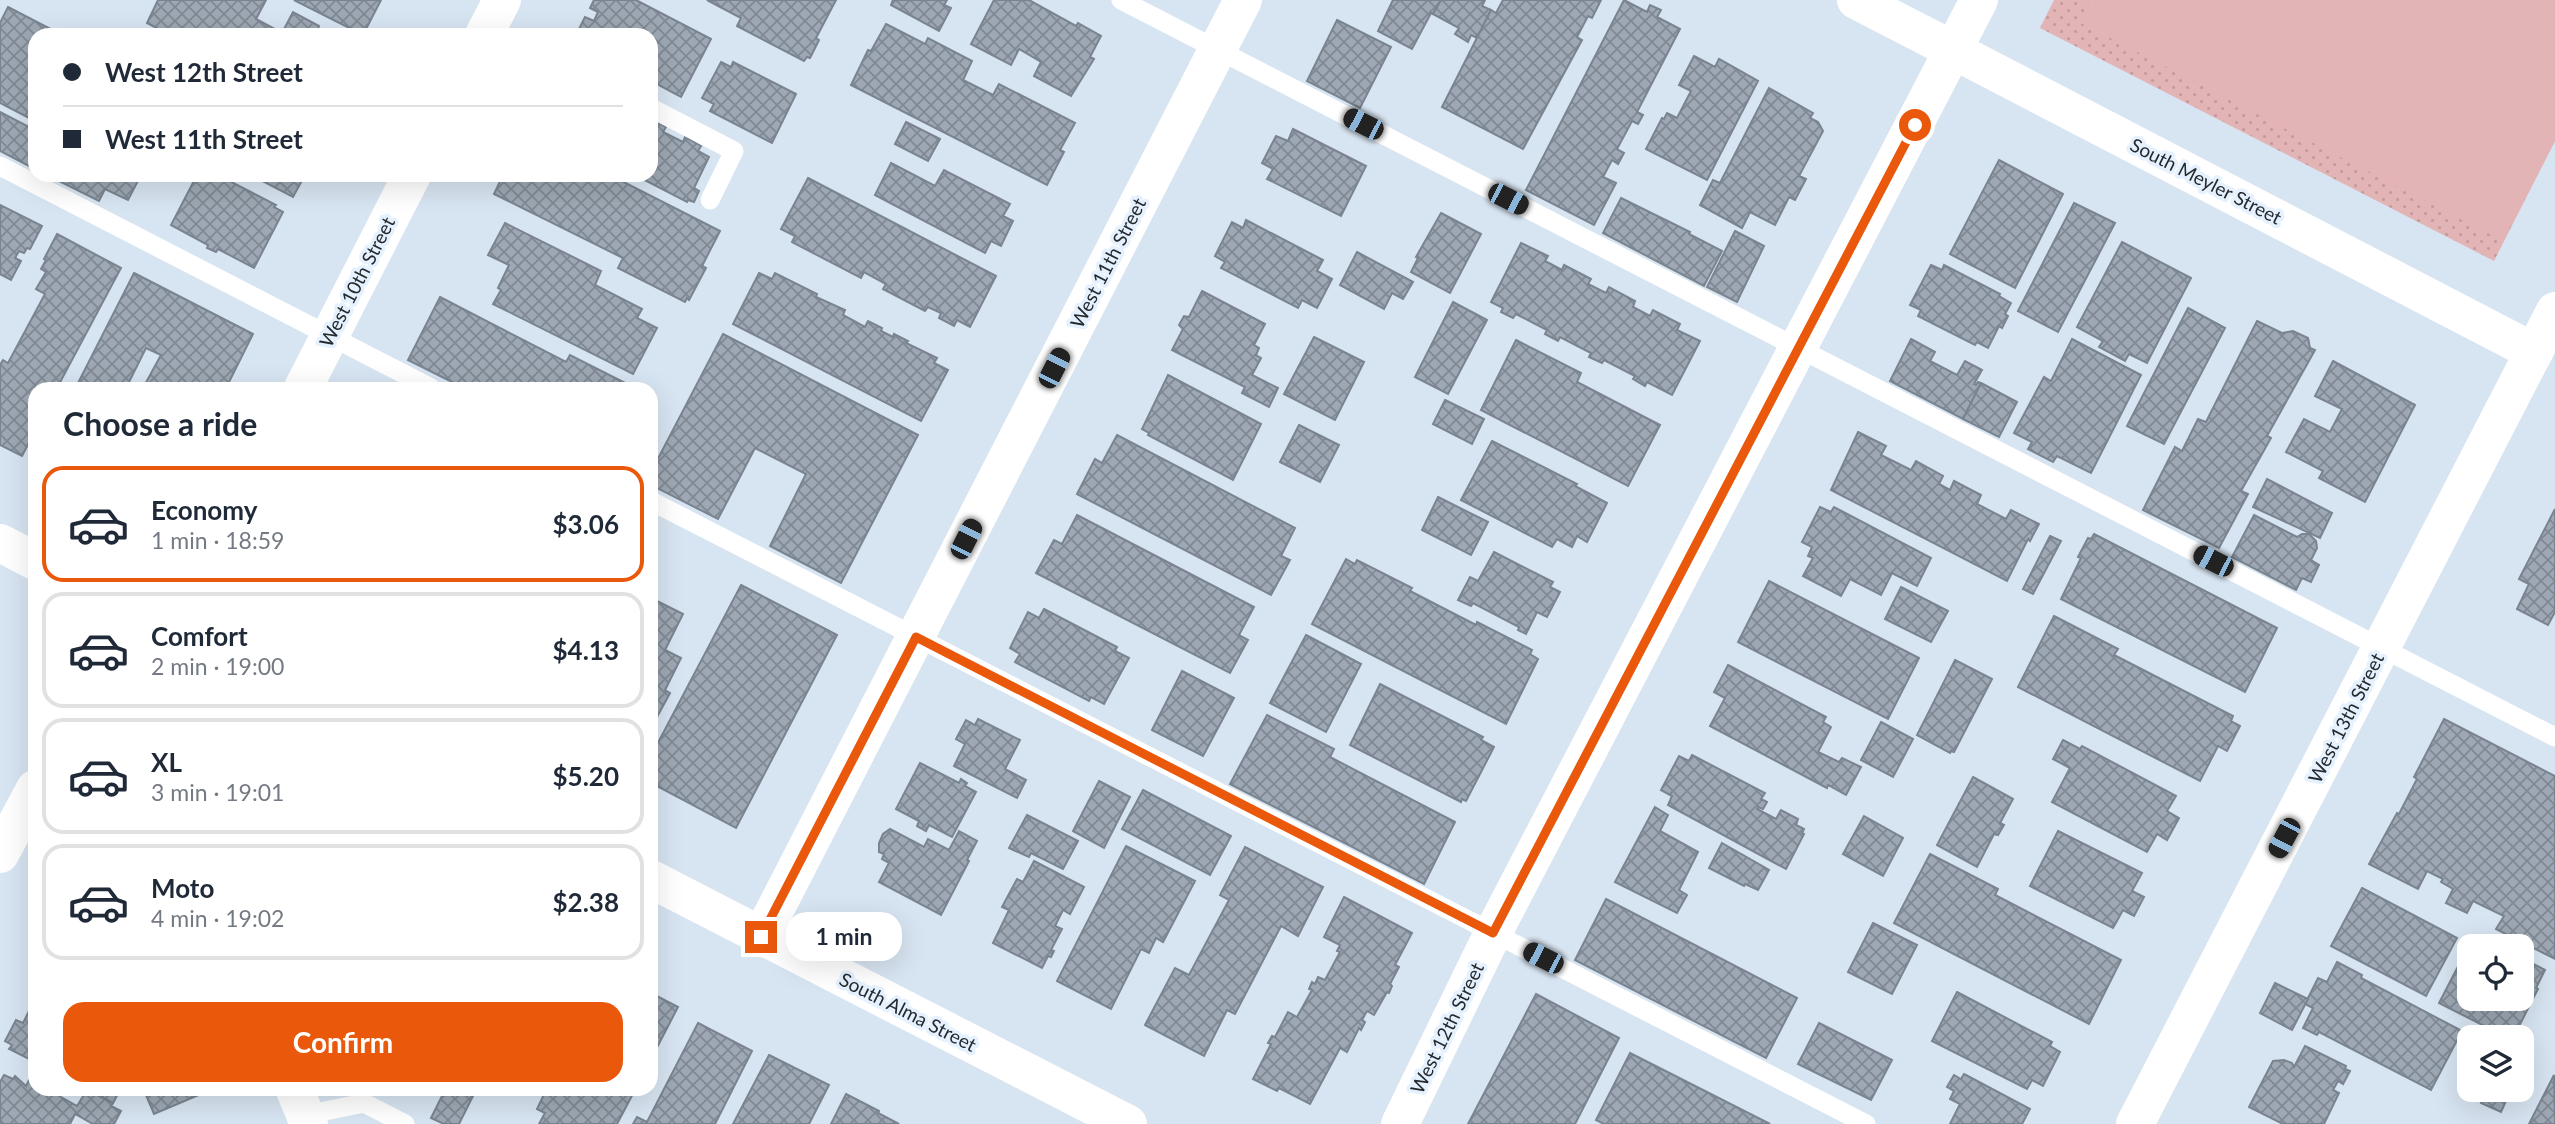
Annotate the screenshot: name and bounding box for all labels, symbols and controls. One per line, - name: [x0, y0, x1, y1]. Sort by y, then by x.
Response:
- text: West 12th Street: [105, 56, 303, 88]
- car: [1340, 105, 1387, 143]
- route start: [1899, 109, 1931, 141]
- text: West 11th Street: [105, 123, 303, 155]
- street label: South Meyler Street: [2127, 132, 2286, 229]
- car: [1485, 180, 1532, 218]
- street label: West 11th Street: [1065, 194, 1150, 332]
- street label: West 10th Street: [314, 213, 399, 351]
- car: [1036, 345, 1073, 391]
- text: Choose a ride: [63, 404, 257, 443]
- icon: car: [67, 493, 130, 556]
- text: Economy: [151, 494, 257, 526]
- text: $3.06: [553, 508, 619, 540]
- car: [948, 516, 985, 562]
- text: 1 min · 18:59: [151, 526, 284, 554]
- car: [2190, 542, 2237, 580]
- icon: car: [67, 619, 130, 682]
- text: Comfort: [151, 620, 248, 652]
- text: $4.13: [553, 634, 619, 666]
- street label: West 13th Street: [2303, 649, 2388, 787]
- text: 2 min · 19:00: [151, 652, 284, 680]
- icon: car: [67, 745, 130, 808]
- text: XL: [151, 746, 182, 778]
- text: $5.20: [553, 760, 619, 792]
- text: 3 min · 19:01: [151, 778, 284, 806]
- car: [2265, 815, 2304, 861]
- icon: car: [67, 871, 130, 934]
- text: Moto: [151, 872, 214, 904]
- text: $2.38: [553, 886, 619, 918]
- text: 4 min · 19:02: [151, 904, 284, 932]
- callout: 1 min: [786, 912, 901, 962]
- route end: [745, 921, 777, 953]
- text: 1 min: [815, 922, 873, 950]
- map controls: [2457, 934, 2534, 1102]
- button: locate: [2457, 934, 2534, 1011]
- car: [1520, 939, 1567, 977]
- street label: West 12th Street: [1405, 958, 1488, 1097]
- street label: South Alma Street: [836, 967, 981, 1056]
- button: Confirm: [63, 1002, 623, 1082]
- button: layers: [2457, 1025, 2534, 1102]

